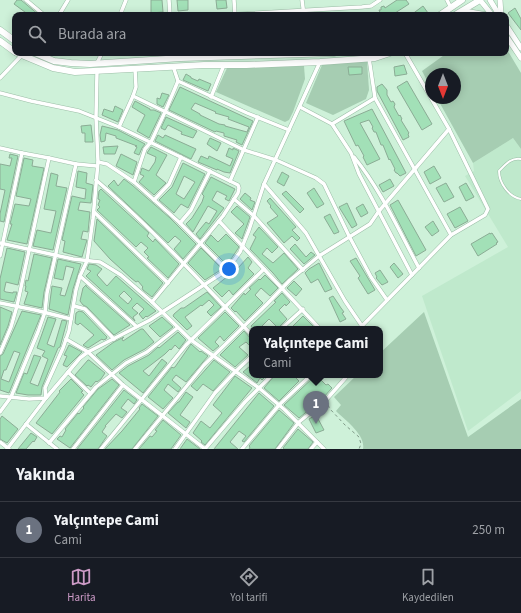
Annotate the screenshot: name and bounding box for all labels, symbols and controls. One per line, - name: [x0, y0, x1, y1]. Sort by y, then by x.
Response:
- search box: [12, 12, 509, 56]
- icon: search: [26, 23, 48, 45]
- text: Burada ara: [58, 24, 126, 45]
- north arrow: [425, 68, 461, 104]
- your location: [219, 259, 239, 279]
- popup: [249, 326, 383, 378]
- text: Yalçıntepe Cami: [264, 333, 368, 354]
- text: Cami: [264, 354, 292, 372]
- pin: 1: [303, 391, 329, 424]
- text: Yakında: [16, 463, 75, 487]
- text: Yalçıntepe Cami: [54, 510, 159, 531]
- text: 1: [26, 521, 32, 539]
- text: 250 m: [472, 521, 505, 539]
- text: Cami: [54, 531, 82, 549]
- tab: Harita: [67, 566, 96, 605]
- tab: Yol tarifi: [230, 566, 267, 605]
- tab: Kaydedilen: [402, 566, 454, 605]

